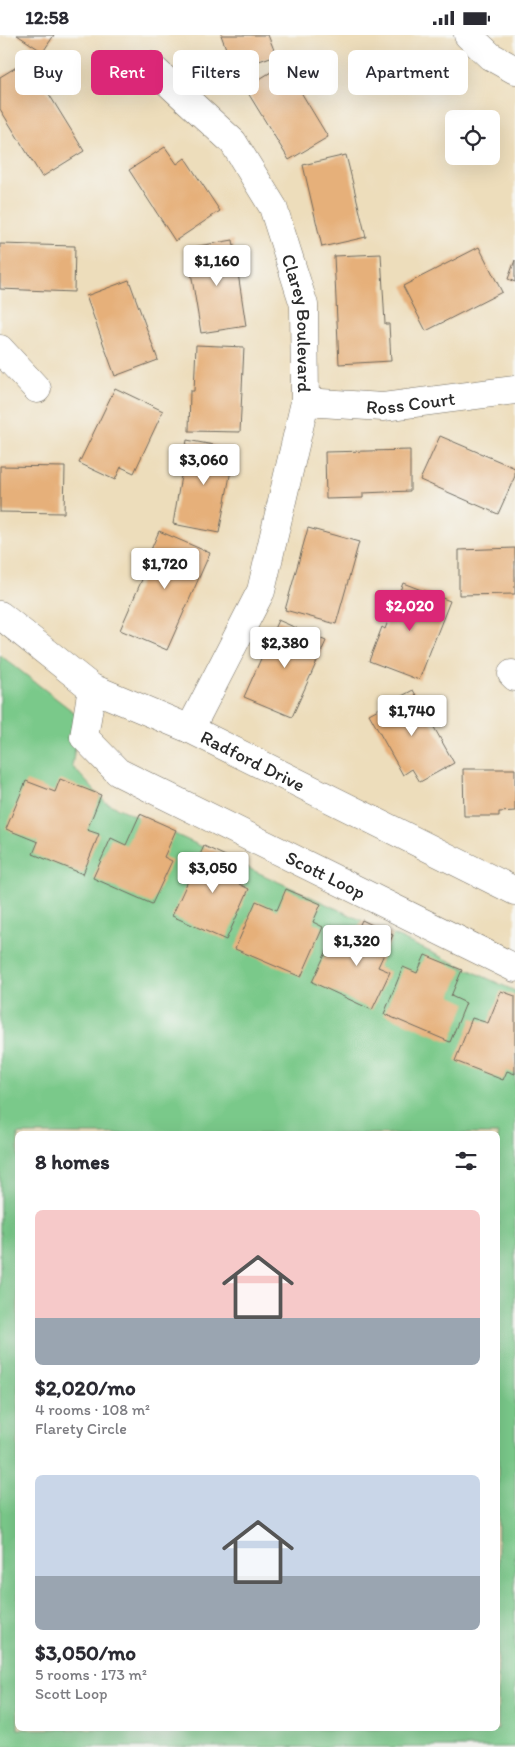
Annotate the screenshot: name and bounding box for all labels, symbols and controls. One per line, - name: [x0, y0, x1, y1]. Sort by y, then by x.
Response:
- text: 12:58: [25, 6, 69, 29]
- chip: Buy: [15, 50, 81, 95]
- chip: Rent: [91, 50, 163, 95]
- chip: Filters: [173, 50, 259, 95]
- chip: New: [269, 50, 338, 95]
- chip: Apartment: [348, 50, 468, 95]
- map controls: [445, 110, 500, 165]
- button: locate: [445, 110, 500, 165]
- pin: $1,160: [176, 245, 258, 287]
- text: $1,160: [194, 251, 240, 270]
- street label: Clarey Boulevard: [277, 251, 316, 393]
- street label: Ross Court: [365, 386, 456, 419]
- pin: $3,060: [163, 443, 245, 486]
- text: $3,060: [180, 450, 228, 469]
- pin: $1,720: [124, 547, 206, 590]
- text: $1,720: [142, 554, 188, 573]
- pin: $2,020: [369, 589, 451, 632]
- text: $2,020: [386, 596, 434, 615]
- pin: $2,380: [244, 627, 326, 669]
- text: $2,380: [261, 633, 309, 652]
- pin: $1,740: [371, 695, 453, 737]
- text: $1,740: [389, 701, 435, 720]
- street label: Radford Drive: [197, 725, 309, 796]
- street label: Scott Loop: [282, 845, 369, 904]
- pin: $3,050: [172, 851, 254, 894]
- text: $3,050: [189, 858, 237, 877]
- pin: $1,320: [316, 925, 398, 967]
- text: $1,320: [334, 931, 380, 950]
- icon: filters: [452, 1147, 480, 1175]
- text: 8 homes: [35, 1149, 110, 1174]
- icon: home: [213, 1242, 303, 1332]
- text: $2,020/mo: [35, 1375, 136, 1400]
- text: 4 rooms · 108 m²: [35, 1400, 150, 1419]
- text: Flarety Circle: [35, 1419, 127, 1438]
- icon: home: [213, 1507, 303, 1597]
- text: $3,050/mo: [35, 1640, 136, 1665]
- text: 5 rooms · 173 m²: [35, 1665, 147, 1684]
- text: Scott Loop: [35, 1684, 107, 1703]

